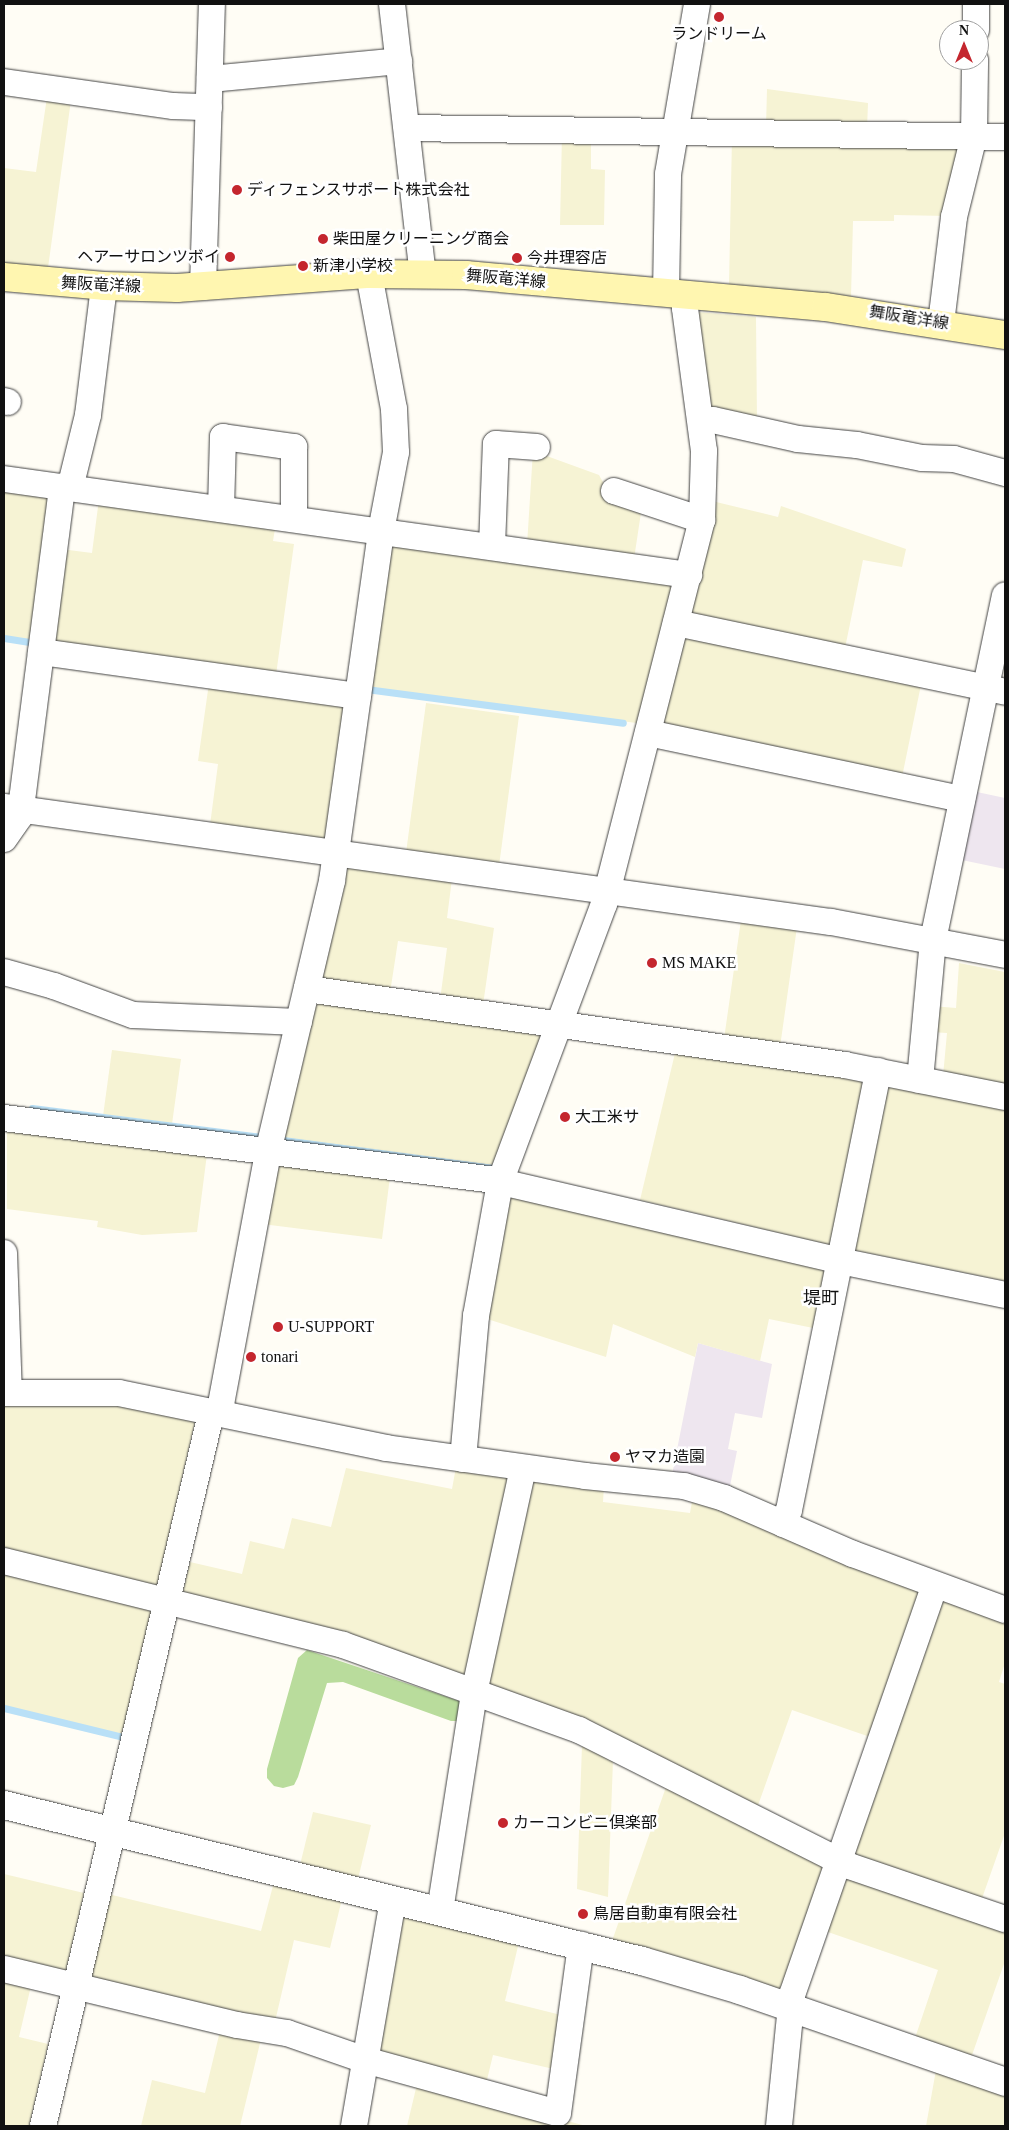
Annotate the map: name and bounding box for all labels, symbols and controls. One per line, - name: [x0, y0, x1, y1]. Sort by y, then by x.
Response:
- marker: ランドリーム: [713, 11, 725, 23]
- north arrow: [939, 20, 989, 70]
- text: N: [959, 23, 969, 38]
- place label: ランドリーム: [671, 24, 767, 44]
- place label: ディフェンスサポート株式会社: [247, 180, 471, 200]
- marker: ディフェンスサポート株式会社: [231, 184, 243, 196]
- place label: 柴田屋クリーニング商会: [333, 229, 509, 249]
- marker: 柴田屋クリーニング商会: [317, 233, 329, 245]
- place label: ヘアーサロンツボイ: [77, 247, 220, 267]
- place label: 今井理容店: [527, 248, 607, 268]
- marker: ヘアーサロンツボイ: [224, 251, 236, 263]
- marker: 今井理容店: [511, 252, 523, 264]
- place label: 新津小学校: [313, 256, 393, 276]
- marker: 新津小学校: [297, 260, 309, 272]
- street label: 舞阪竜洋線: [465, 266, 547, 292]
- street label: 舞阪竜洋線: [61, 273, 141, 297]
- street label: 舞阪竜洋線: [868, 302, 950, 334]
- place label: MS MAKE: [662, 953, 736, 973]
- marker: MS MAKE: [646, 957, 658, 969]
- place label: 大工米サ: [575, 1107, 639, 1127]
- marker: 大工米サ: [559, 1111, 571, 1123]
- district label: 堤町: [803, 1287, 839, 1309]
- place label: U-SUPPORT: [288, 1317, 374, 1337]
- marker: U-SUPPORT: [272, 1321, 284, 1333]
- place label: tonari: [261, 1347, 298, 1367]
- marker: tonari: [245, 1351, 257, 1363]
- place label: ヤマカ造園: [625, 1447, 705, 1467]
- marker: ヤマカ造園: [609, 1451, 621, 1463]
- place label: カーコンビニ倶楽部: [513, 1813, 657, 1833]
- marker: カーコンビニ倶楽部: [497, 1817, 509, 1829]
- place label: 鳥居自動車有限会社: [593, 1904, 737, 1924]
- marker: 鳥居自動車有限会社: [577, 1908, 589, 1920]

